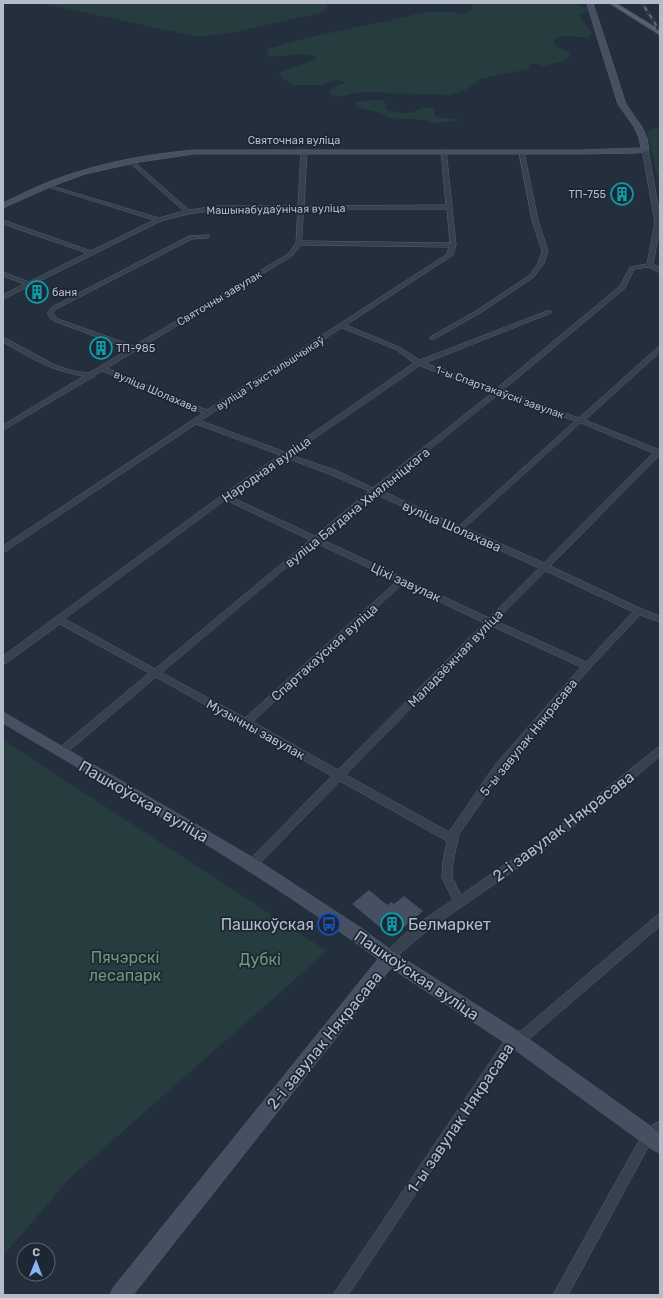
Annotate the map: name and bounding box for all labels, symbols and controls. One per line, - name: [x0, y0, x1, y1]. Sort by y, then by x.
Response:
- street label: Святочная вуліца: [248, 134, 340, 147]
- building icon: ТП-755: [609, 181, 635, 207]
- place label: ТП-755: [568, 188, 606, 201]
- street label: Машынабудаўнічая вуліца: [206, 202, 346, 217]
- street label: Святочны завулак: [175, 268, 264, 329]
- building icon: баня: [24, 279, 50, 305]
- place label: баня: [52, 286, 77, 299]
- street label: вуліца Тэкстыльшчыкаў: [214, 334, 327, 413]
- building icon: ТП-985: [88, 335, 114, 361]
- place label: ТП-985: [116, 342, 156, 355]
- street label: 1-ы Спартакаўскі завулак: [434, 363, 566, 422]
- street label: вуліца Шолахава: [112, 368, 200, 415]
- street label: Народная вуліца: [219, 433, 313, 506]
- street label: вуліца Багдана Хмяльніцкага: [282, 444, 433, 570]
- street label: вуліца Шолахава: [400, 498, 503, 555]
- street label: Ціхі завулак: [368, 560, 443, 605]
- street label: Спартакаўская вуліца: [268, 601, 381, 704]
- street label: Маладзёжная вуліца: [405, 607, 506, 710]
- street label: 5-ы завулак Някрасава: [477, 676, 580, 799]
- street label: Музычны завулак: [204, 696, 308, 763]
- street label: Пашкоўская вуліца: [76, 757, 212, 846]
- street label: 2-і завулак Някрасава: [489, 767, 638, 886]
- bus stop icon: Пашкоўская: [316, 911, 342, 937]
- building icon: Белмаркет: [379, 911, 405, 937]
- place label: Пашкоўская: [221, 915, 314, 934]
- place label: Белмаркет: [408, 915, 491, 934]
- street label: Пашкоўская вуліца: [351, 927, 483, 1024]
- park label: Пячэрскі лесапарк: [89, 948, 162, 985]
- park label: Дубкі: [239, 950, 281, 969]
- street label: 2-і завулак Някрасава: [263, 968, 386, 1113]
- street label: 1-ы завулак Някрасава: [403, 1039, 518, 1197]
- north arrow: [16, 1242, 56, 1282]
- text: С: [32, 1246, 40, 1259]

